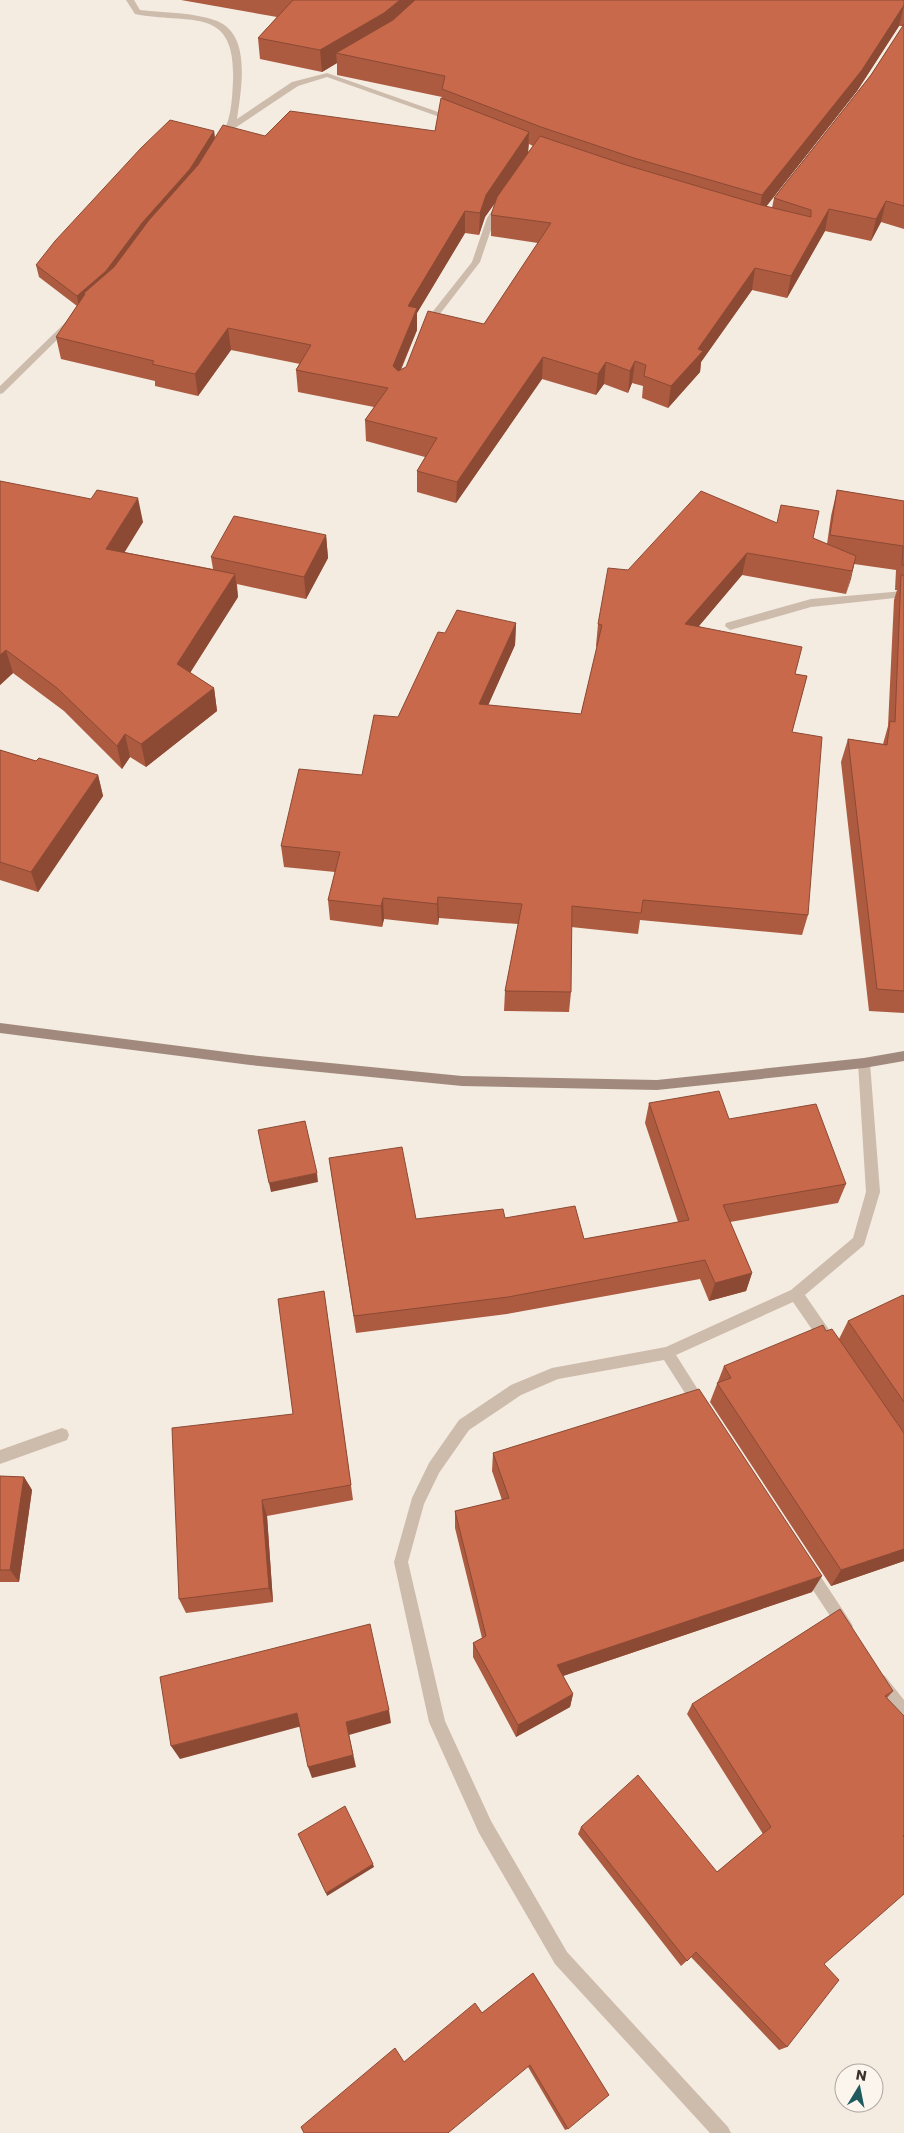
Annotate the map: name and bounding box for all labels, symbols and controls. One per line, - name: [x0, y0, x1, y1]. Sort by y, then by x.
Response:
- north arrow: [834, 2063, 884, 2113]
- text: N: [854, 2064, 868, 2086]

